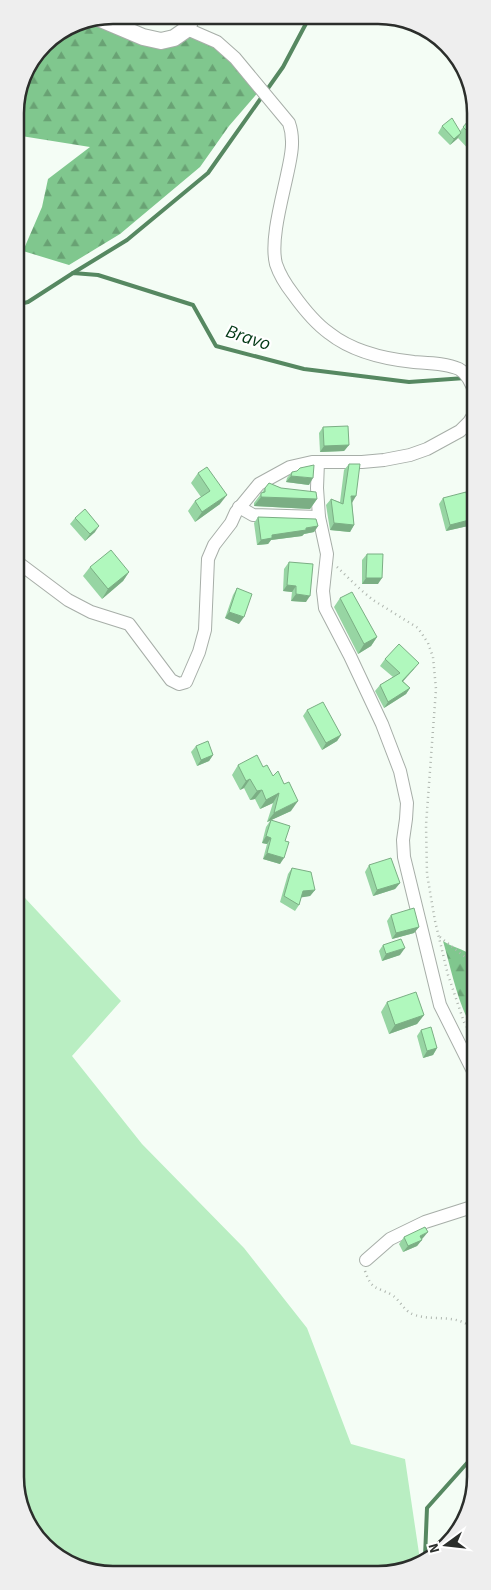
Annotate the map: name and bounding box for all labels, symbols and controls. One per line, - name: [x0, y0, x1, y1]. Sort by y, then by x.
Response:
- water label: Bravo: [222, 318, 274, 358]
- north arrow: [421, 1520, 471, 1570]
- text: N: [424, 1541, 445, 1555]

